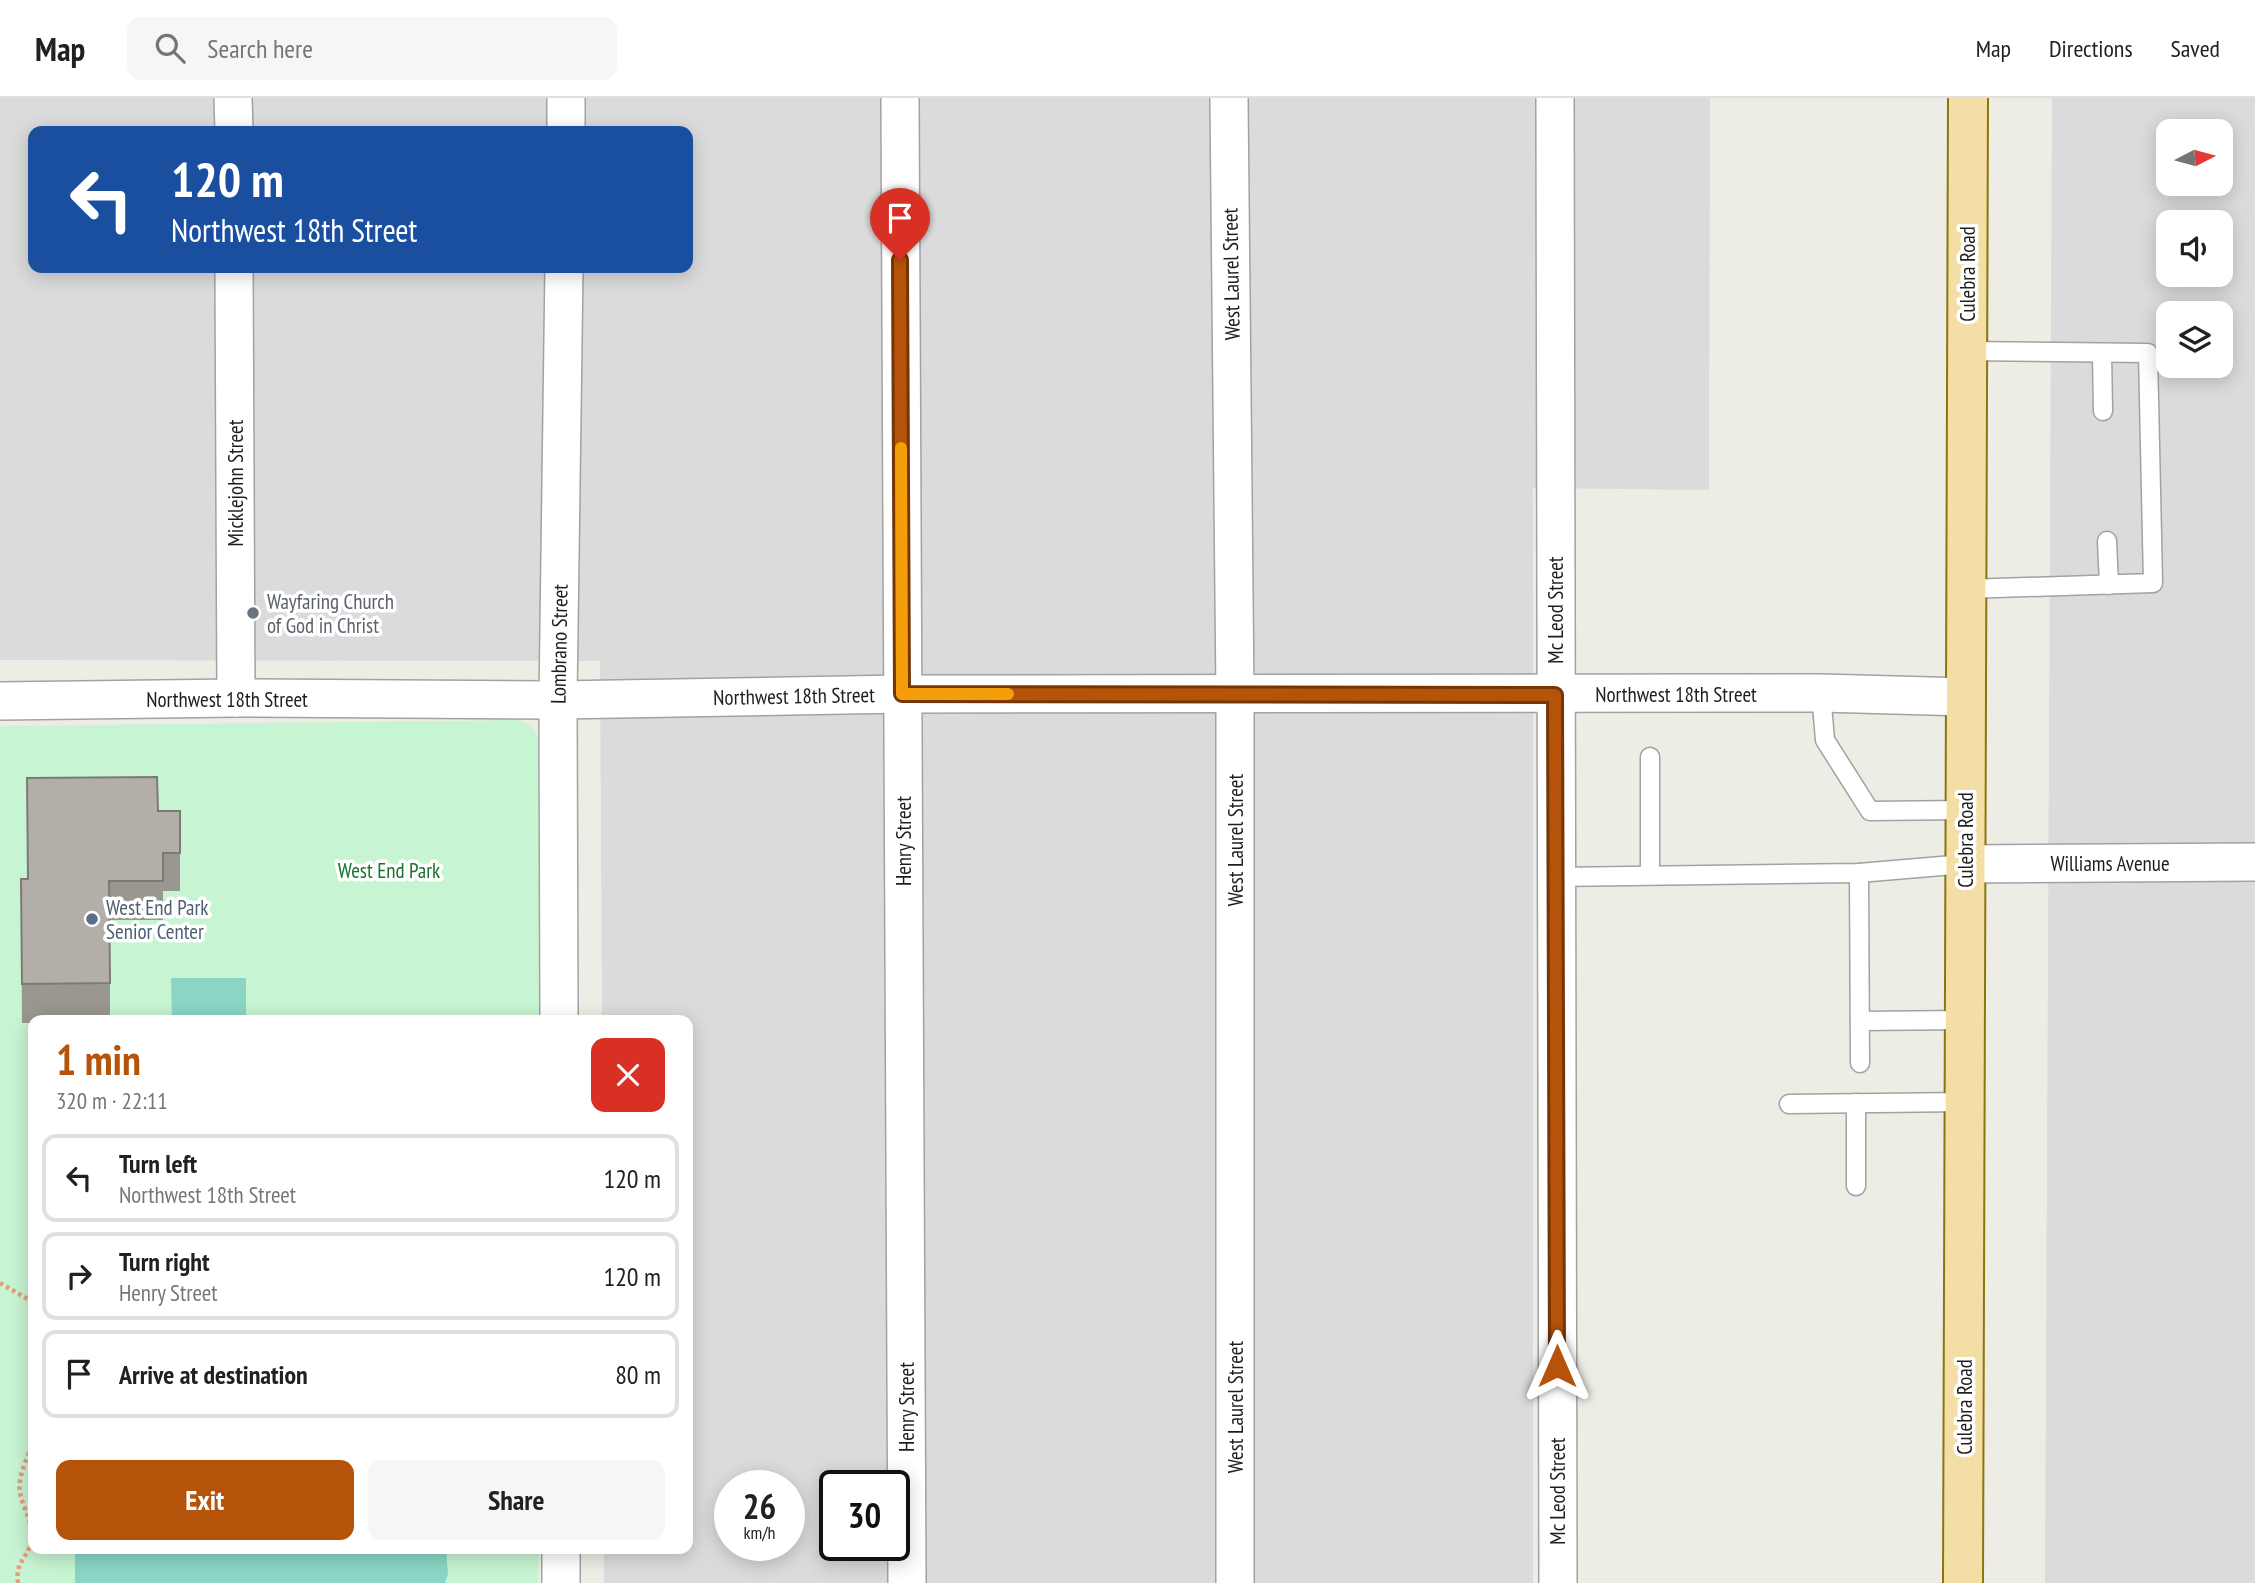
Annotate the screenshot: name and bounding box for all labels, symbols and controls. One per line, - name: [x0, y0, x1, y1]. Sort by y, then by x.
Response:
- search box: [127, 17, 617, 80]
- text: Map: [35, 27, 85, 70]
- icon: search: [151, 29, 189, 67]
- text: Search here: [207, 32, 313, 65]
- text: Map: [1976, 33, 2011, 64]
- text: Directions: [2049, 33, 2133, 64]
- text: Saved: [2171, 33, 2220, 64]
- north arrow: [2156, 119, 2233, 196]
- map controls: [2156, 119, 2233, 378]
- text: 120 m: [171, 147, 284, 211]
- icon: left: [56, 154, 147, 245]
- pin: [870, 188, 930, 260]
- icon: arrive: [881, 199, 919, 237]
- street label: West Laurel Street: [1216, 207, 1246, 340]
- text: Northwest 18th Street: [171, 209, 417, 251]
- button: sound: [2156, 210, 2233, 287]
- street label: Culebra Road: [1954, 226, 1981, 322]
- button: layers: [2156, 301, 2233, 378]
- street label: Micklejohn Street: [222, 419, 249, 547]
- street label: Mc Leod Street: [1542, 556, 1569, 664]
- street label: Lombrano Street: [544, 584, 574, 704]
- place label: Wayfaring Church of God in Christ: [267, 588, 394, 639]
- marker: Wayfaring Church of God in Christ: [245, 605, 261, 621]
- street label: Northwest 18th Street: [713, 681, 875, 711]
- street label: Northwest 18th Street: [1595, 681, 1757, 708]
- street label: Northwest 18th Street: [146, 686, 308, 713]
- street label: West Laurel Street: [1222, 774, 1249, 906]
- street label: Culebra Road: [1952, 792, 1979, 888]
- street label: Henry Street: [890, 796, 917, 886]
- street label: Williams Avenue: [2050, 850, 2170, 877]
- park label: West End Park: [338, 857, 440, 884]
- place label: West End Park Senior Center: [106, 894, 208, 945]
- marker: West End Park Senior Center: [84, 911, 100, 927]
- text: 1 min: [56, 1032, 141, 1087]
- button: close: [591, 1038, 665, 1112]
- text: 320 m · 22:11: [56, 1086, 168, 1115]
- text: Turn left: [119, 1147, 197, 1180]
- icon: left: [60, 1159, 98, 1197]
- text: 120 m: [603, 1162, 661, 1195]
- text: Northwest 18th Street: [119, 1180, 296, 1209]
- text: Turn right: [119, 1245, 210, 1278]
- icon: right: [60, 1257, 98, 1295]
- text: 120 m: [603, 1260, 661, 1293]
- text: Henry Street: [119, 1278, 218, 1307]
- position arrow: [1520, 1329, 1594, 1403]
- street label: West Laurel Street: [1222, 1341, 1249, 1473]
- icon: arrive: [60, 1355, 98, 1393]
- text: Arrive at destination: [119, 1358, 308, 1391]
- text: 80 m: [615, 1358, 661, 1391]
- street label: Culebra Road: [1951, 1359, 1978, 1455]
- street label: Henry Street: [893, 1362, 920, 1452]
- street label: Mc Leod Street: [1544, 1437, 1571, 1545]
- button: Exit: [56, 1460, 354, 1540]
- button: Share: [368, 1460, 665, 1540]
- speed limit sign: 30: [819, 1470, 910, 1561]
- text: 26: [743, 1483, 776, 1529]
- text: km/h: [744, 1521, 775, 1544]

